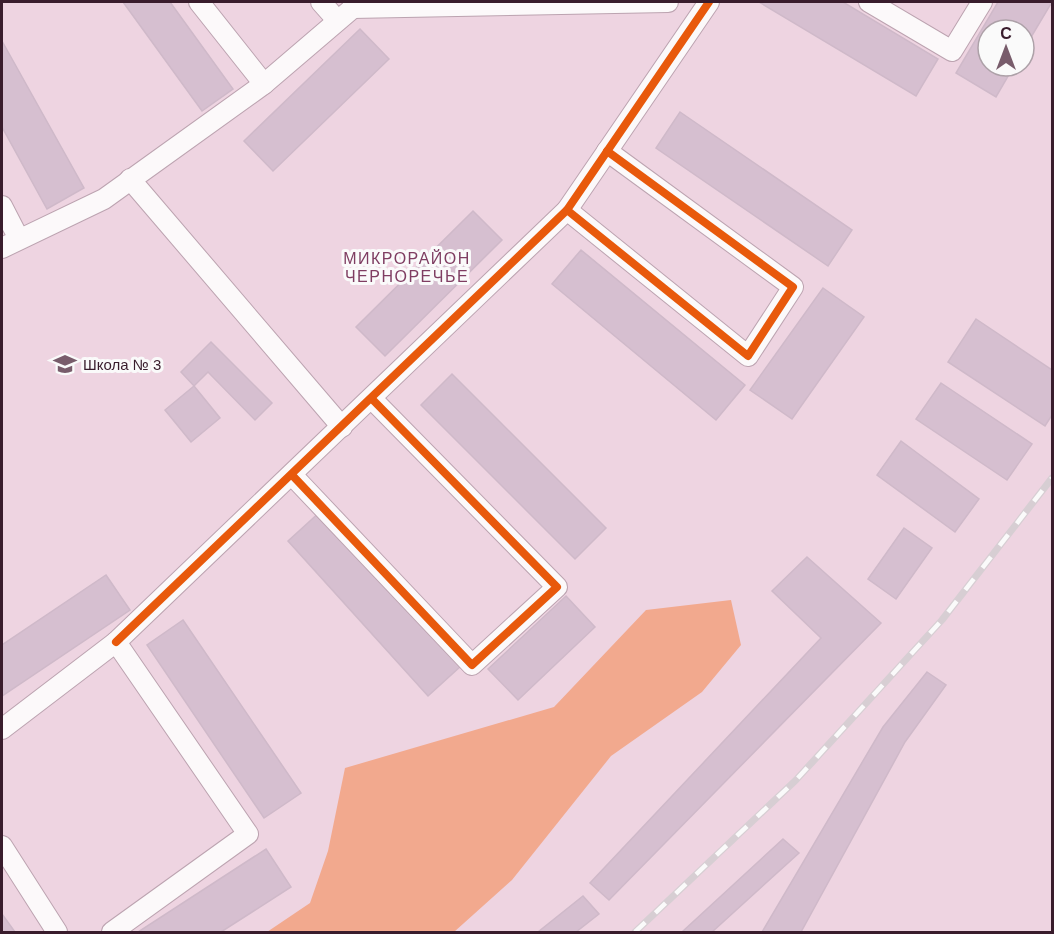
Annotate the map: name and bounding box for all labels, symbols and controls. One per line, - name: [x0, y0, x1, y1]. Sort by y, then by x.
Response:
- north arrow: [976, 18, 1036, 78]
- text: С: [1000, 25, 1012, 42]
- district label: МИКРОРАЙОН ЧЕРНОРЕЧЬЕ: [343, 249, 471, 285]
- school or university icon: Школа № 3: [52, 351, 78, 377]
- place label: Школа № 3: [83, 356, 161, 373]

